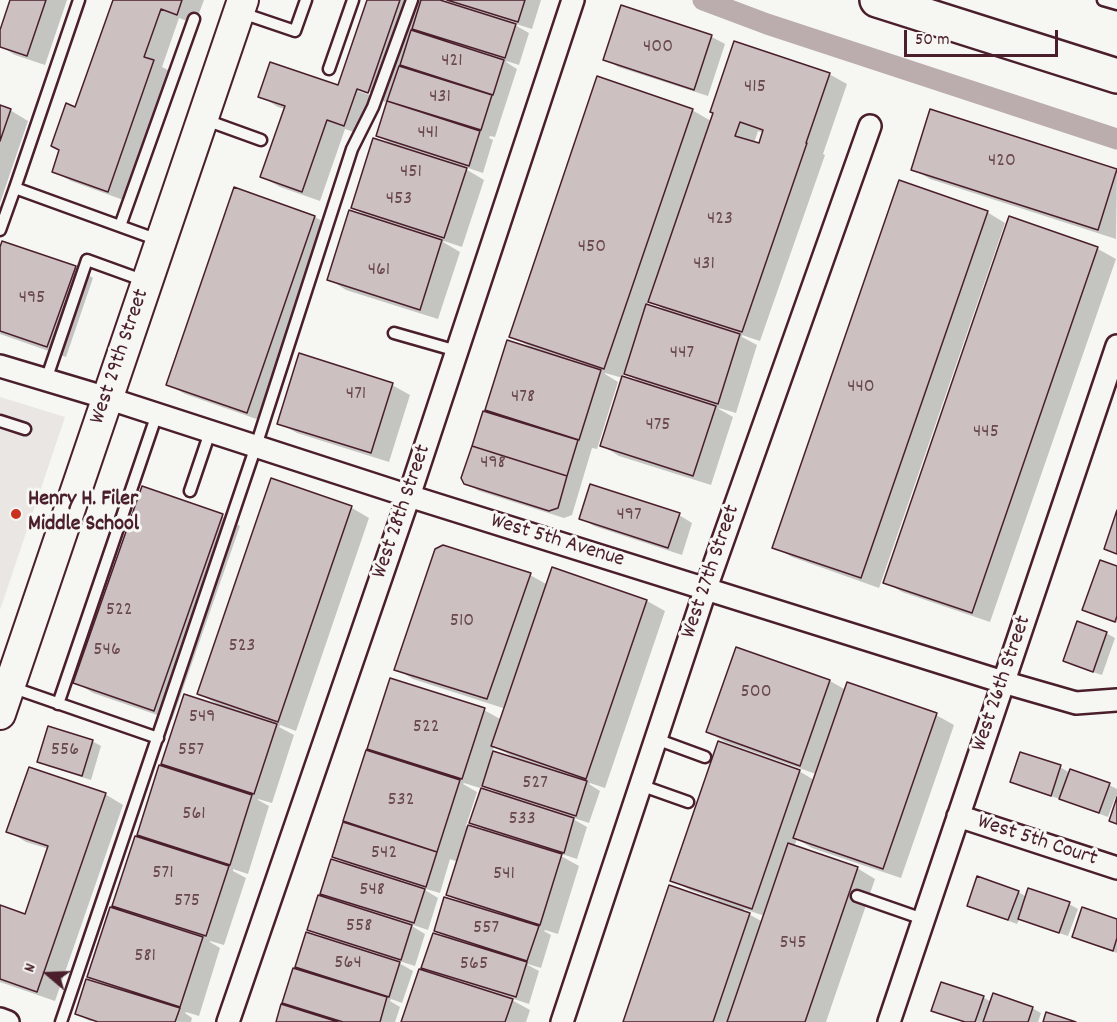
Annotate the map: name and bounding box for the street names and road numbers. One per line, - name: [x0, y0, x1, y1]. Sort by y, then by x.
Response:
- street label: West 29th Street: [86, 286, 156, 428]
- street label: West 28th Street: [368, 442, 438, 582]
- street label: West 27th Street: [677, 502, 747, 642]
- street label: West 5th Avenue: [487, 509, 627, 575]
- street label: West 26th Street: [967, 613, 1039, 755]
- street label: West 5th Court: [974, 810, 1100, 874]

